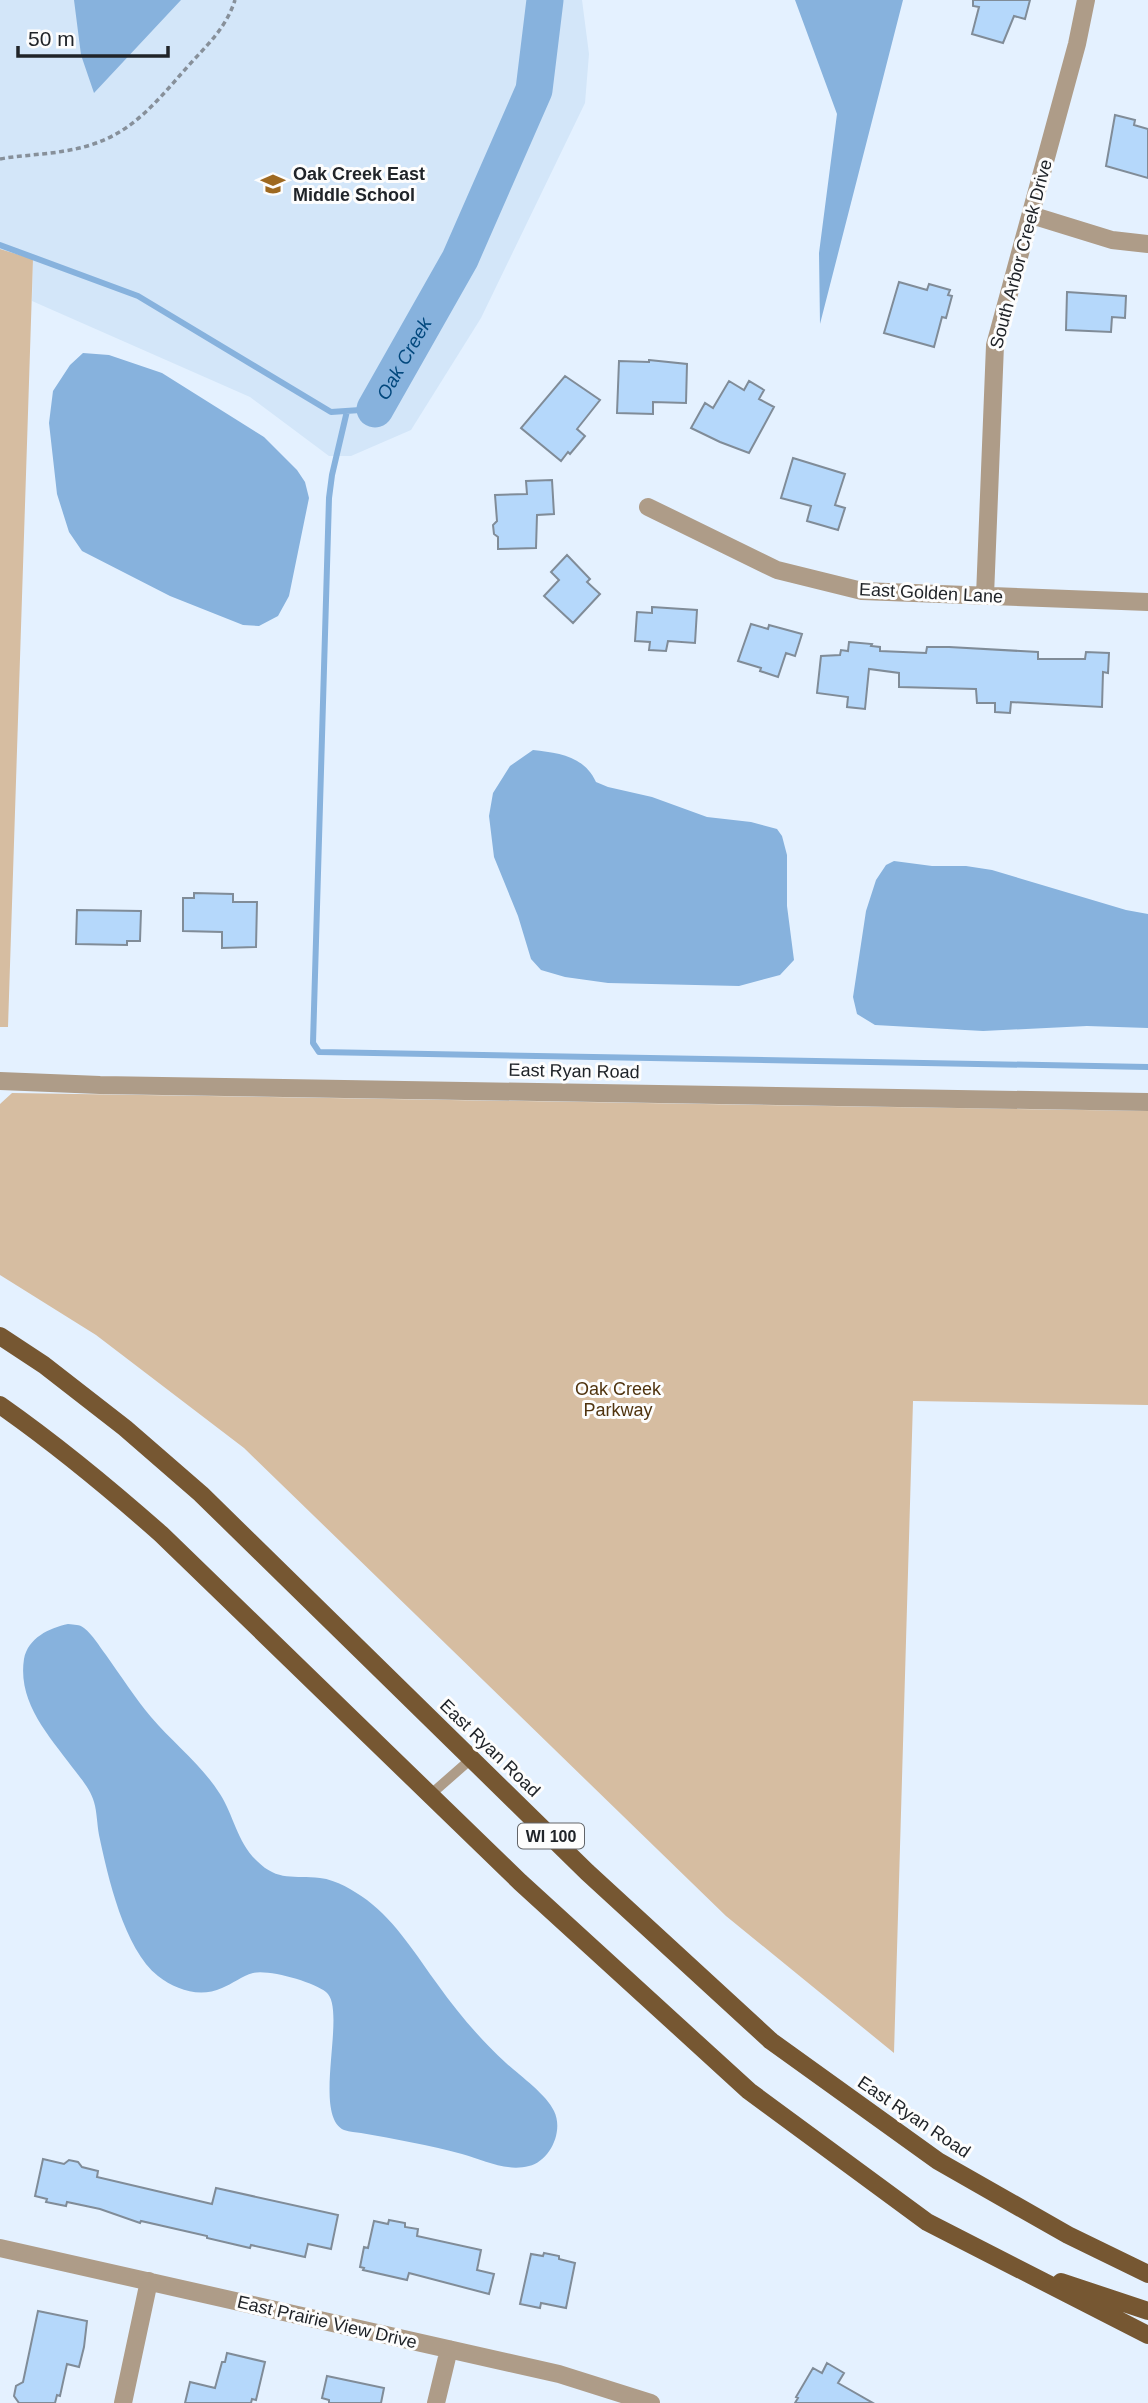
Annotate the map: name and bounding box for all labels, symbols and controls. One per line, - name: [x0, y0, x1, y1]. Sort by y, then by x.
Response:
- scale bar: [18, 14, 168, 58]
- text: 50 m: [28, 27, 75, 50]
- street label: South Arbor Creek Drive: [986, 157, 1056, 351]
- place label: Oak Creek East Middle School: [293, 164, 425, 205]
- school or university icon: Oak Creek East Middle School: [259, 170, 287, 198]
- water label: Oak Creek: [372, 313, 436, 403]
- street label: East Golden Lane: [859, 579, 1003, 607]
- street label: East Ryan Road: [508, 1060, 640, 1082]
- park label: Oak Creek Parkway: [575, 1379, 662, 1420]
- street label: East Ryan Road: [436, 1695, 544, 1801]
- road number: WI 100: [518, 1824, 584, 1848]
- street label: East Ryan Road: [854, 2072, 974, 2162]
- street label: East Prairie View Drive: [235, 2292, 419, 2352]

